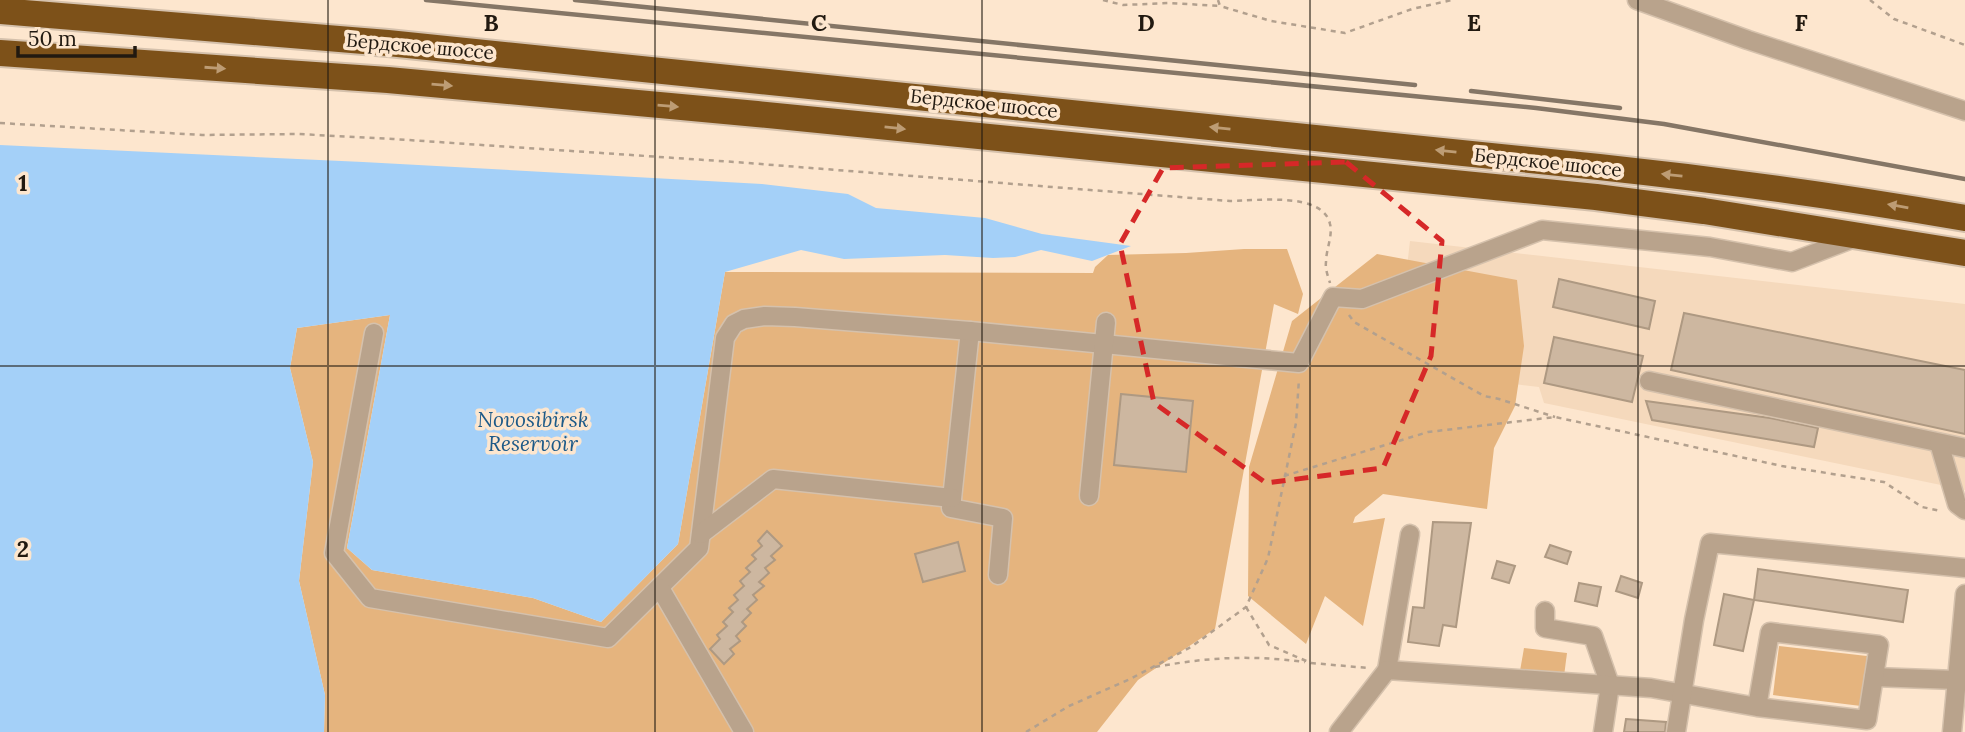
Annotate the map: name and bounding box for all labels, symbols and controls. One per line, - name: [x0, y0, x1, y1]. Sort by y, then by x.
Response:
- text: B: [483, 8, 499, 37]
- text: C: [811, 8, 827, 37]
- text: D: [1137, 8, 1155, 37]
- text: E: [1467, 8, 1481, 37]
- text: F: [1794, 8, 1808, 37]
- scale bar: [18, 14, 135, 58]
- text: 50 m: [28, 25, 77, 52]
- street label: Бердское шоссе: [345, 28, 495, 64]
- one-way arrow: [204, 63, 226, 74]
- one-way arrow: [431, 80, 453, 91]
- street label: Бердское шоссе: [909, 83, 1059, 123]
- one-way arrow: [657, 101, 679, 112]
- one-way arrow: [1209, 122, 1231, 133]
- one-way arrow: [884, 123, 906, 134]
- street label: Бердское шоссе: [1473, 142, 1623, 182]
- one-way arrow: [1435, 145, 1457, 156]
- text: 1: [18, 168, 28, 197]
- one-way arrow: [1661, 169, 1683, 180]
- one-way arrow: [1887, 201, 1909, 212]
- water label: Novosibirsk Reservoir: [477, 406, 589, 457]
- text: 2: [17, 534, 29, 563]

